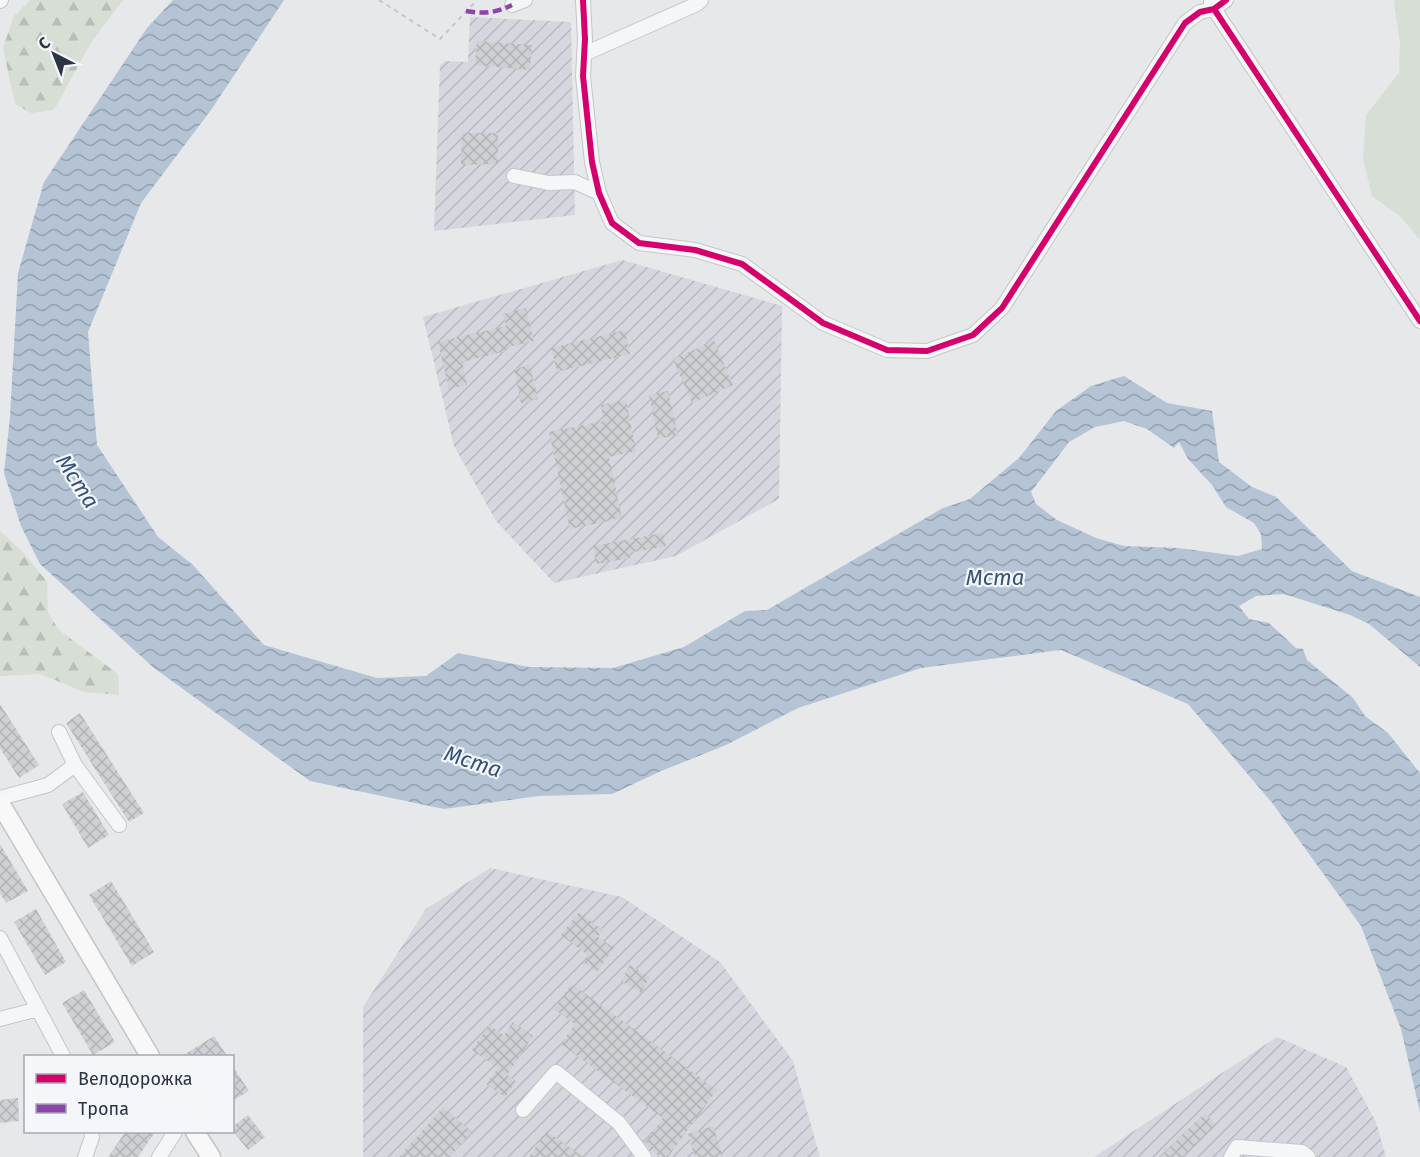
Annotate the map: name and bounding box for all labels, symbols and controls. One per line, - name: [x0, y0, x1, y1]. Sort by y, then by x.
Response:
- north arrow: [24, 24, 84, 84]
- text: С: [35, 33, 55, 53]
- water label: Мста: [50, 449, 105, 513]
- water label: Мста: [966, 564, 1024, 591]
- water label: Мста: [441, 740, 505, 783]
- legend: [24, 1055, 234, 1133]
- text: Велодорожка: [78, 1068, 193, 1090]
- text: Тропа: [78, 1098, 129, 1120]

